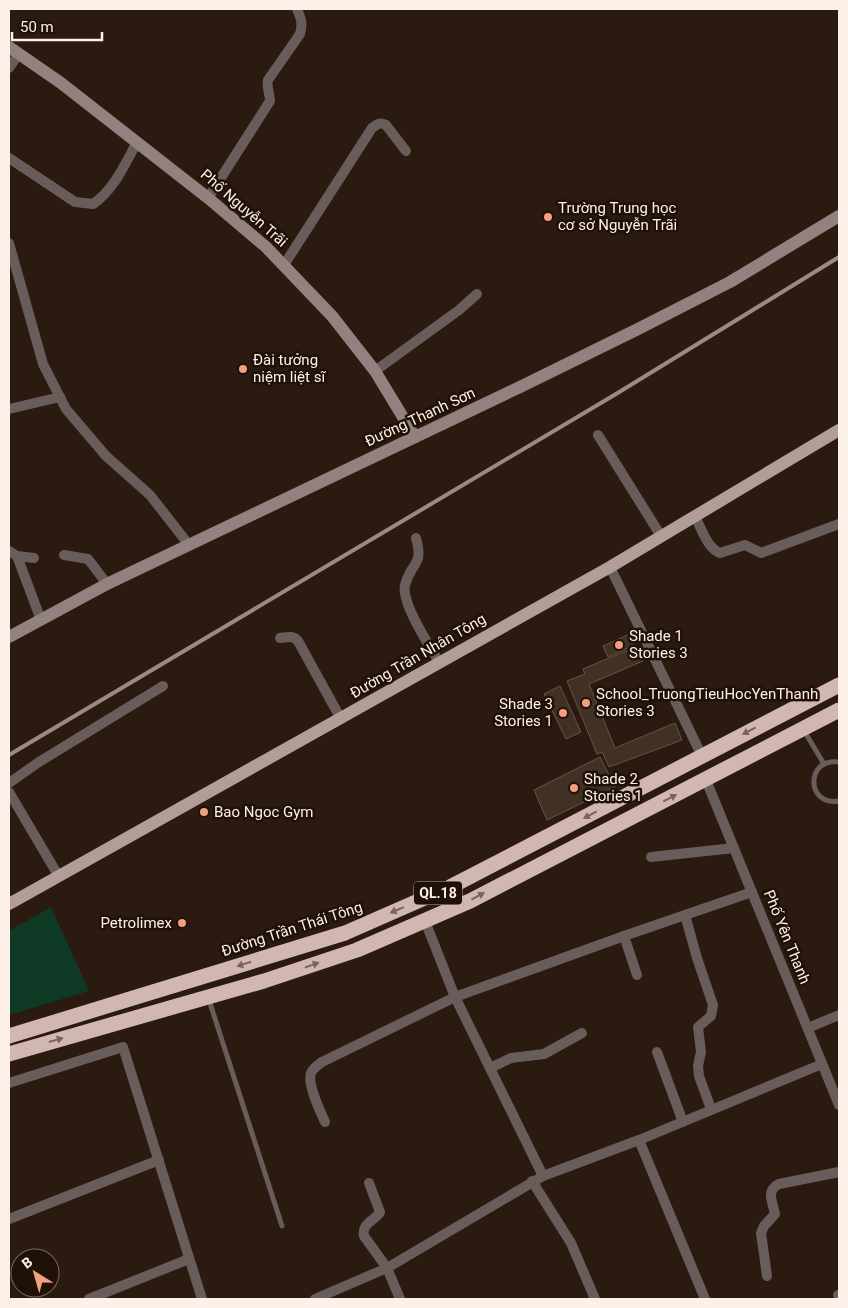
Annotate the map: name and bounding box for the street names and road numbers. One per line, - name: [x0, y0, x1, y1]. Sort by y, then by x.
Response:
- street label: Phố Nguyễn Trãi: [197, 165, 291, 251]
- street label: Đường Thanh Sơn: [362, 384, 478, 450]
- street label: Đường Trần Nhân Tông: [347, 610, 489, 702]
- road number: QL.18: [414, 881, 462, 904]
- street label: Phố Yên Thanh: [760, 887, 814, 987]
- street label: Đường Trần Thái Tông: [219, 898, 365, 960]

